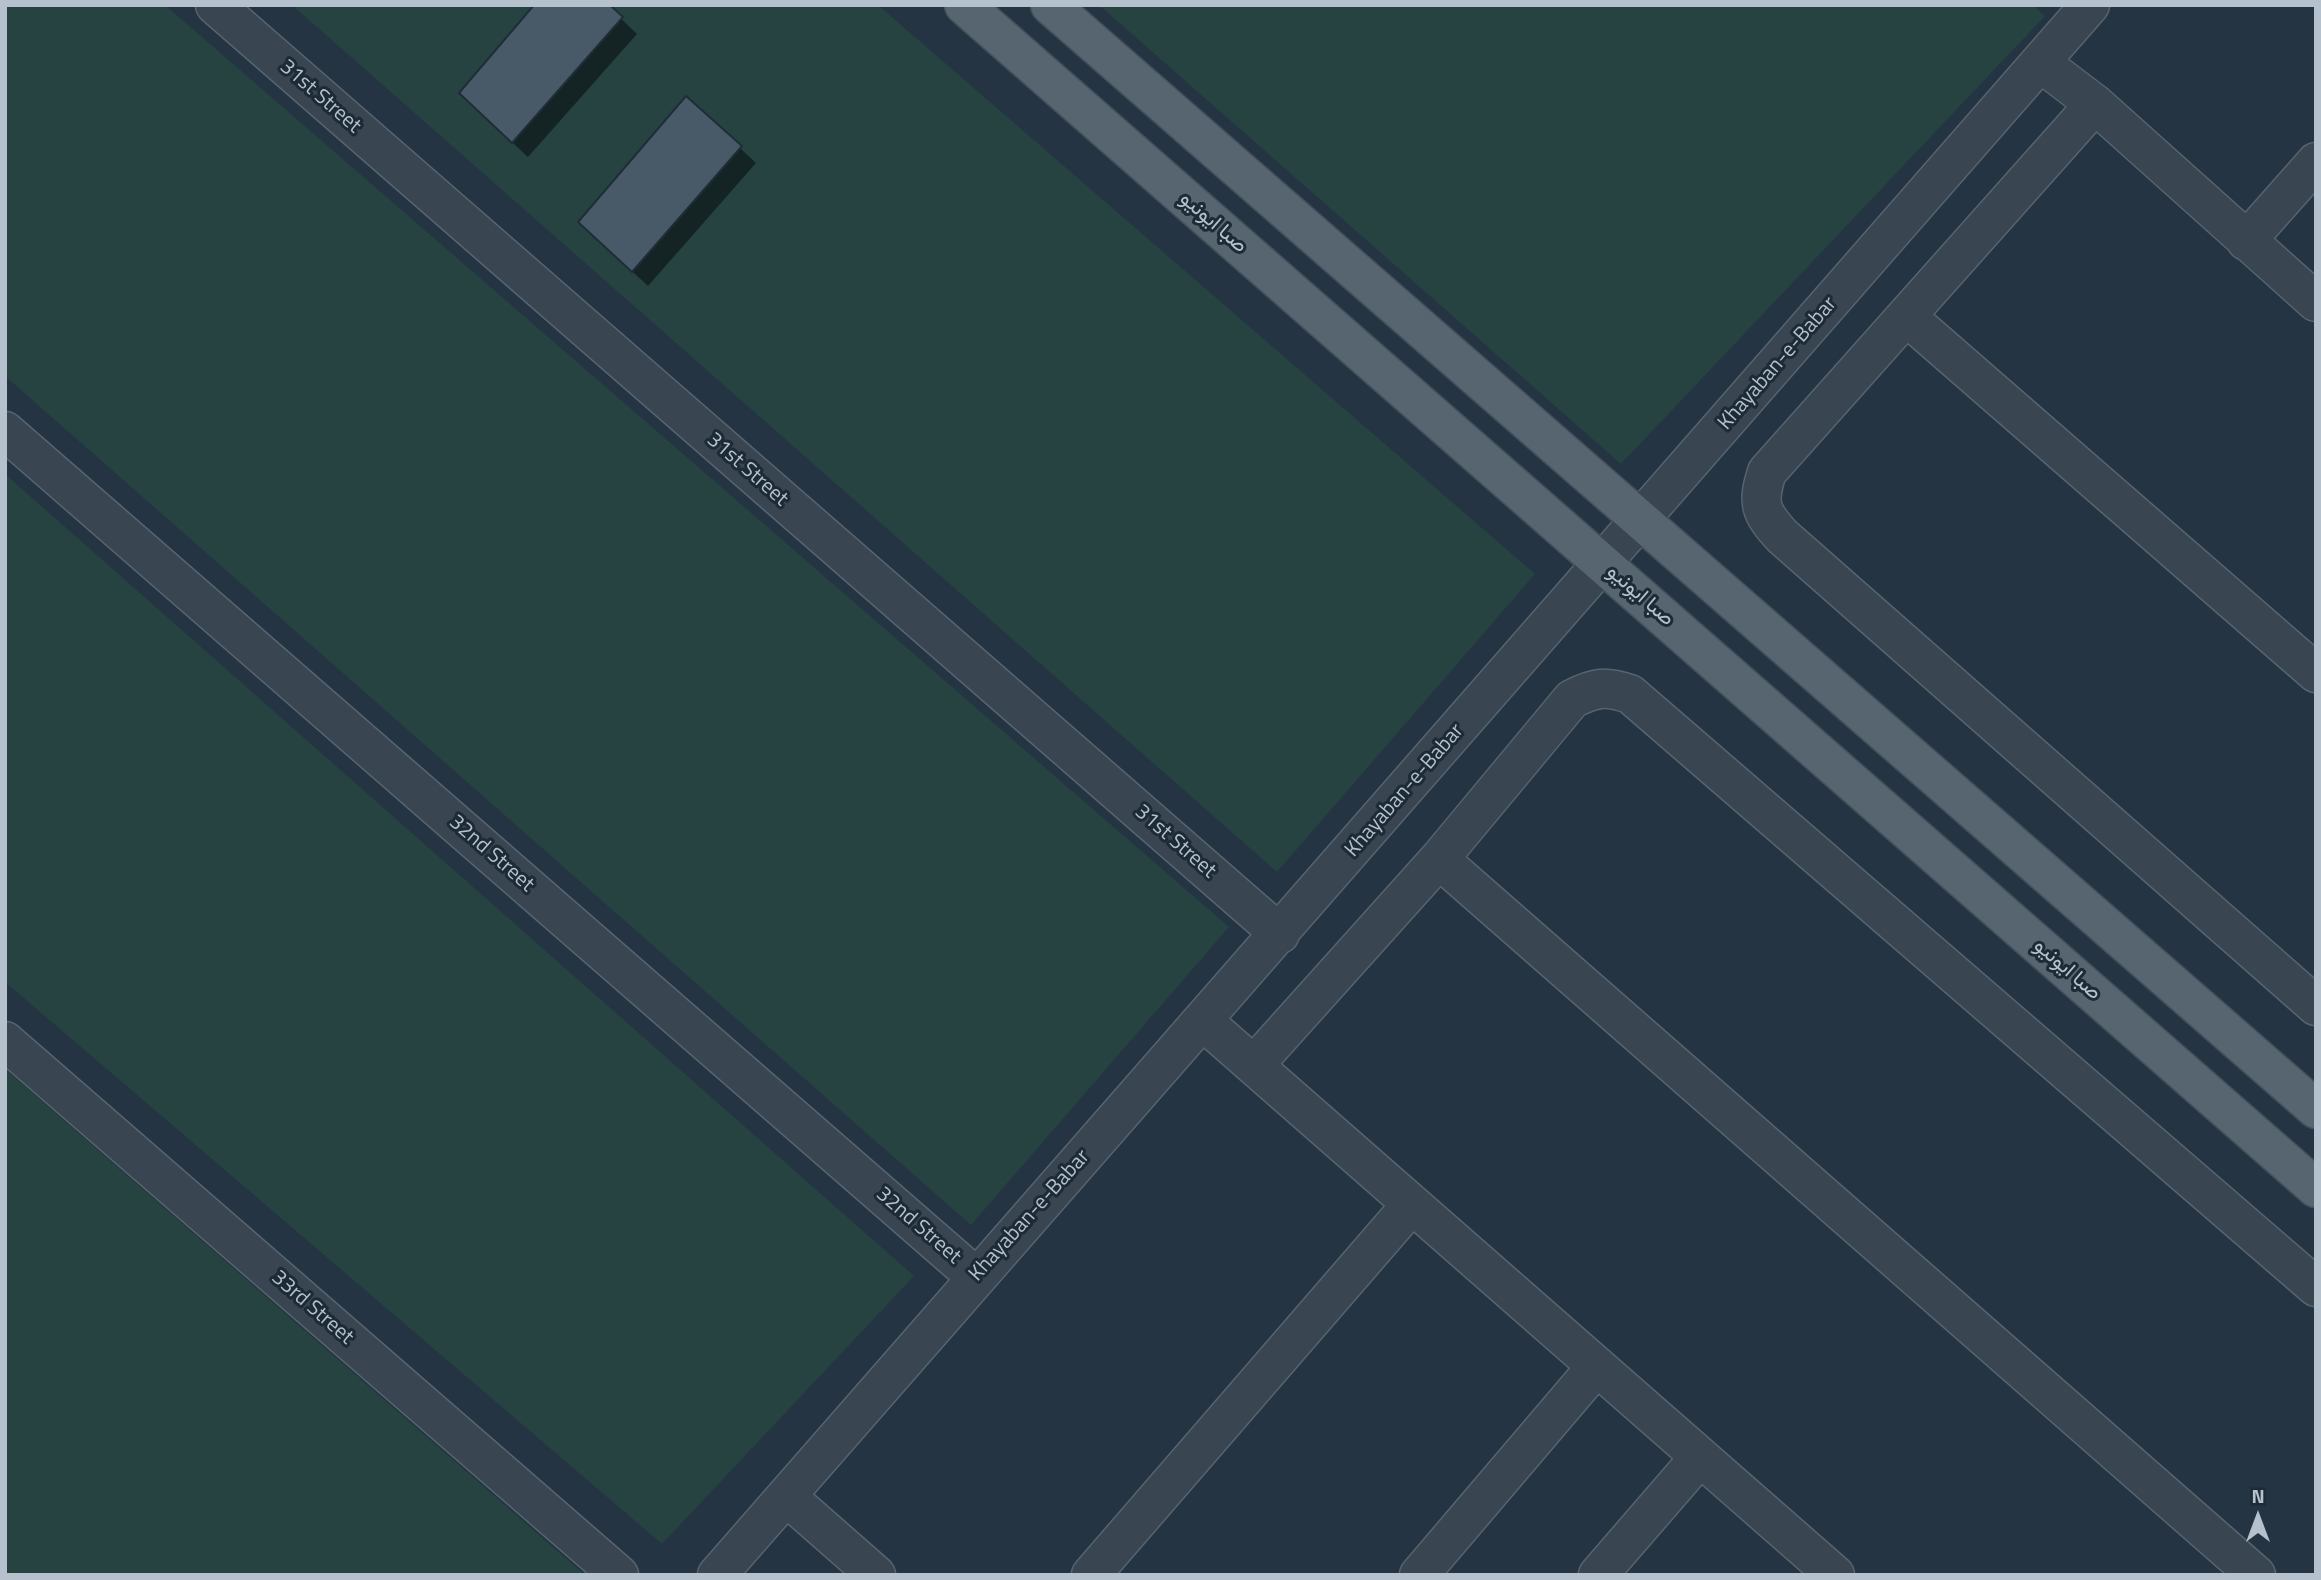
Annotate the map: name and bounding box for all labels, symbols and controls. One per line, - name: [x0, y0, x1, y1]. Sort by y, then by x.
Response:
- street label: 31st Street: [274, 55, 366, 139]
- street label: صبا ایونیو: [1174, 187, 1252, 259]
- street label: Khayaban-e-Babar: [1713, 292, 1843, 436]
- street label: 31st Street: [701, 428, 793, 512]
- street label: صبا ایونیو: [1601, 560, 1679, 632]
- street label: Khayaban-e-Babar: [1340, 719, 1470, 863]
- street label: 31st Street: [1129, 800, 1221, 884]
- street label: 32nd Street: [443, 810, 539, 898]
- street label: صبا ایونیو: [2028, 934, 2106, 1006]
- street label: Khayaban-e-Babar: [964, 1145, 1096, 1287]
- street label: 32nd Street: [870, 1182, 966, 1270]
- street label: 33rd Street: [266, 1266, 358, 1350]
- text: N: [2251, 1481, 2265, 1510]
- north arrow: [2223, 1482, 2293, 1552]

